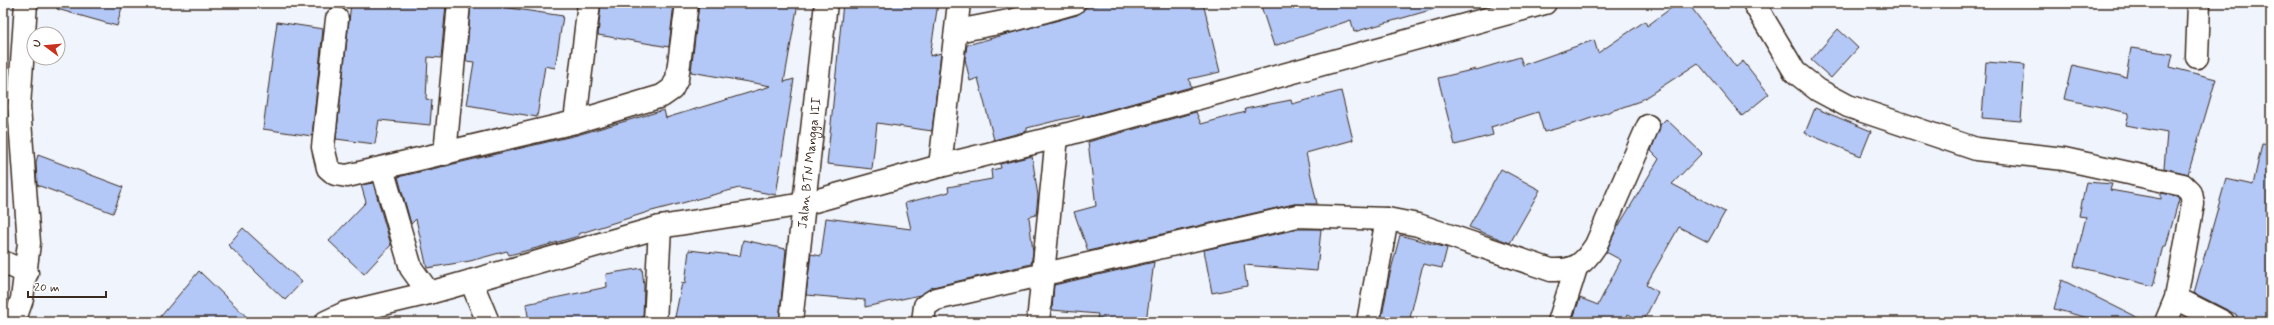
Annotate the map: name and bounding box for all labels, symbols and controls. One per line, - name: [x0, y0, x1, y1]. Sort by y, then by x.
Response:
- north arrow: [26, 26, 66, 66]
- text: U: [30, 38, 45, 49]
- street label: Jalan BTN Mangga III: [794, 96, 826, 230]
- scale bar: [28, 273, 106, 299]
- text: 20 m: [34, 280, 60, 296]

